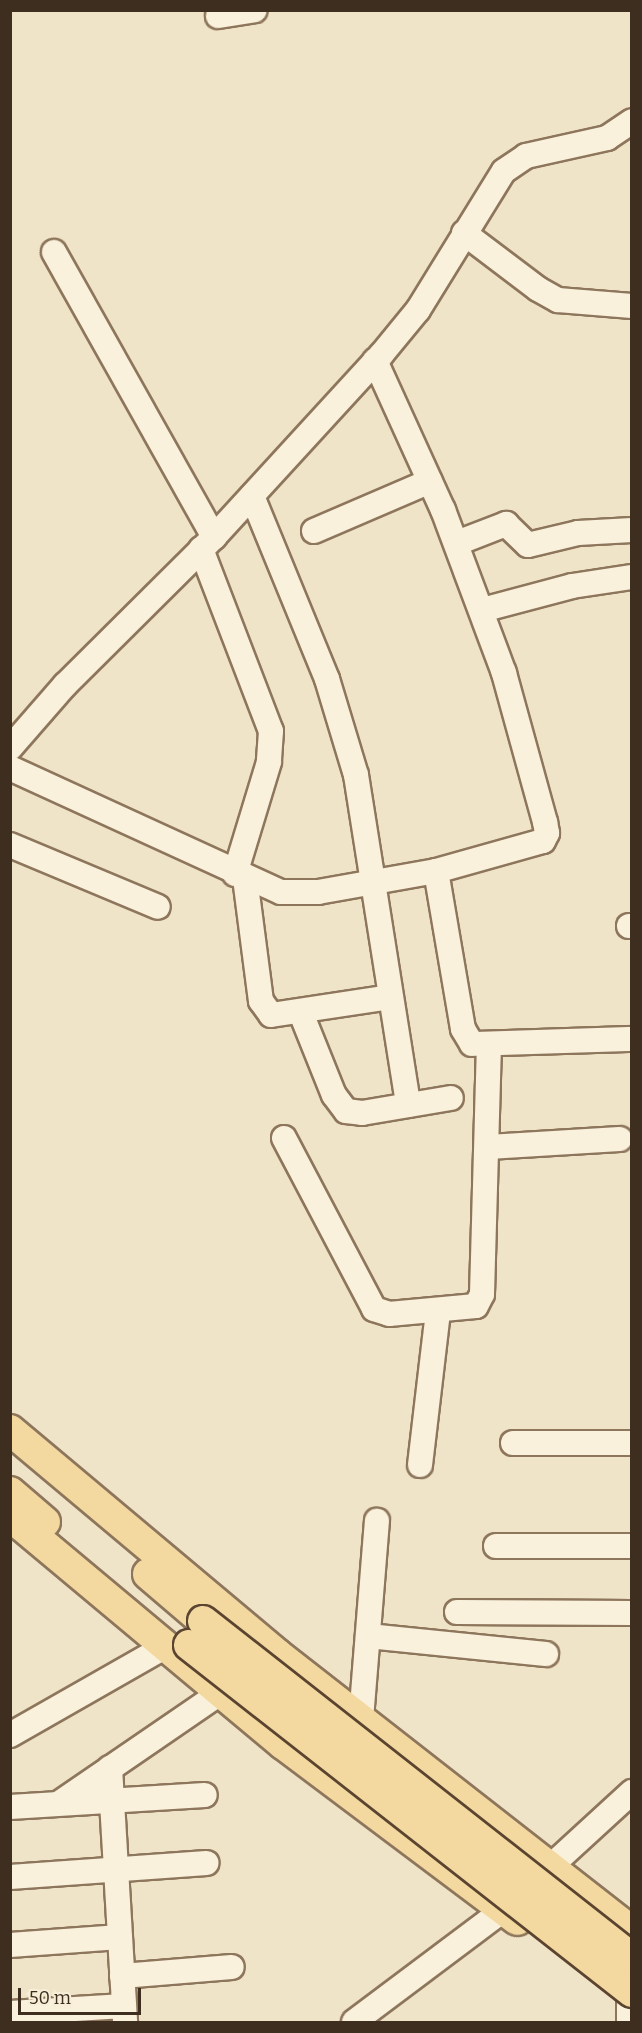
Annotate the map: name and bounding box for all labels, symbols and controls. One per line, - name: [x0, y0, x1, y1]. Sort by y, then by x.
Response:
- scale bar: [21, 1976, 144, 2014]
- text: 50 m: [29, 1987, 71, 2009]

